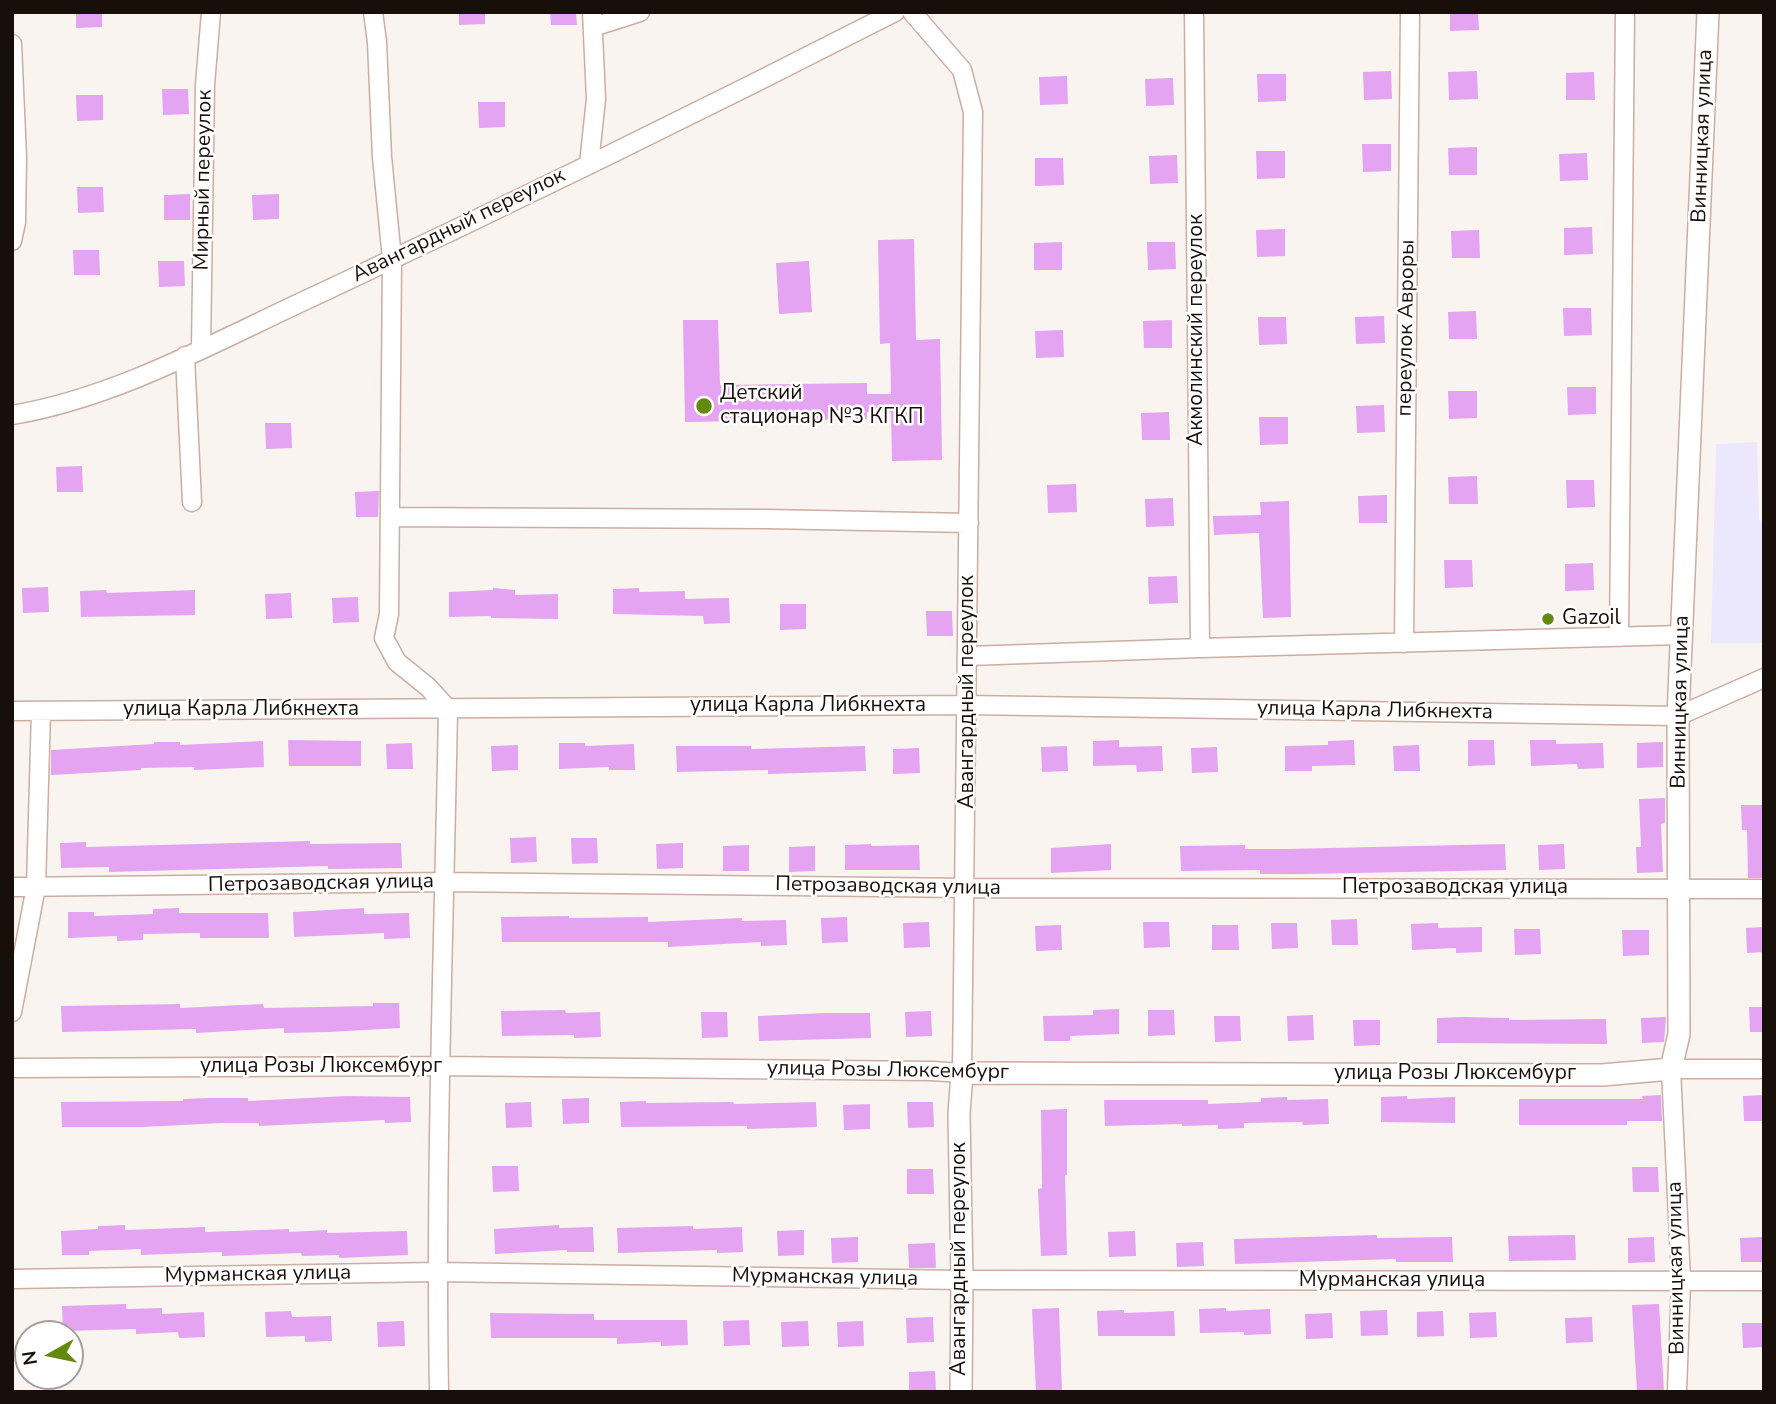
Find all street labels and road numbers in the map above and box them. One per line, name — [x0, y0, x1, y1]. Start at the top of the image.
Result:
street label: Винницкая улица — [1687, 49, 1719, 223]
street label: Мирный переулок — [190, 89, 218, 271]
street label: Авангардный переулок — [348, 163, 570, 289]
street label: Акмолинский переулок — [1184, 214, 1210, 446]
street label: переулок Авроры — [1393, 239, 1421, 417]
street label: Авангардный переулок — [955, 575, 981, 809]
street label: Винницкая улица — [1667, 615, 1695, 789]
street label: улица Карла Либкнехта — [690, 693, 926, 719]
street label: улица Карла Либкнехта — [1257, 696, 1493, 726]
street label: улица Карла Либкнехта — [123, 697, 359, 723]
street label: Петрозаводская улица — [208, 869, 434, 899]
street label: Петрозаводская улица — [775, 872, 1001, 902]
street label: Петрозаводская улица — [1342, 875, 1568, 901]
street label: улица Розы Люксембург — [200, 1054, 442, 1080]
street label: улица Розы Люксембург — [767, 1056, 1009, 1086]
street label: улица Розы Люксембург — [1334, 1061, 1576, 1087]
street label: Авангардный переулок — [947, 1142, 973, 1376]
street label: Винницкая улица — [1663, 1181, 1691, 1355]
street label: Мурманская улица — [165, 1261, 351, 1289]
street label: Мурманская улица — [732, 1264, 918, 1292]
street label: Мурманская улица — [1299, 1268, 1485, 1294]

